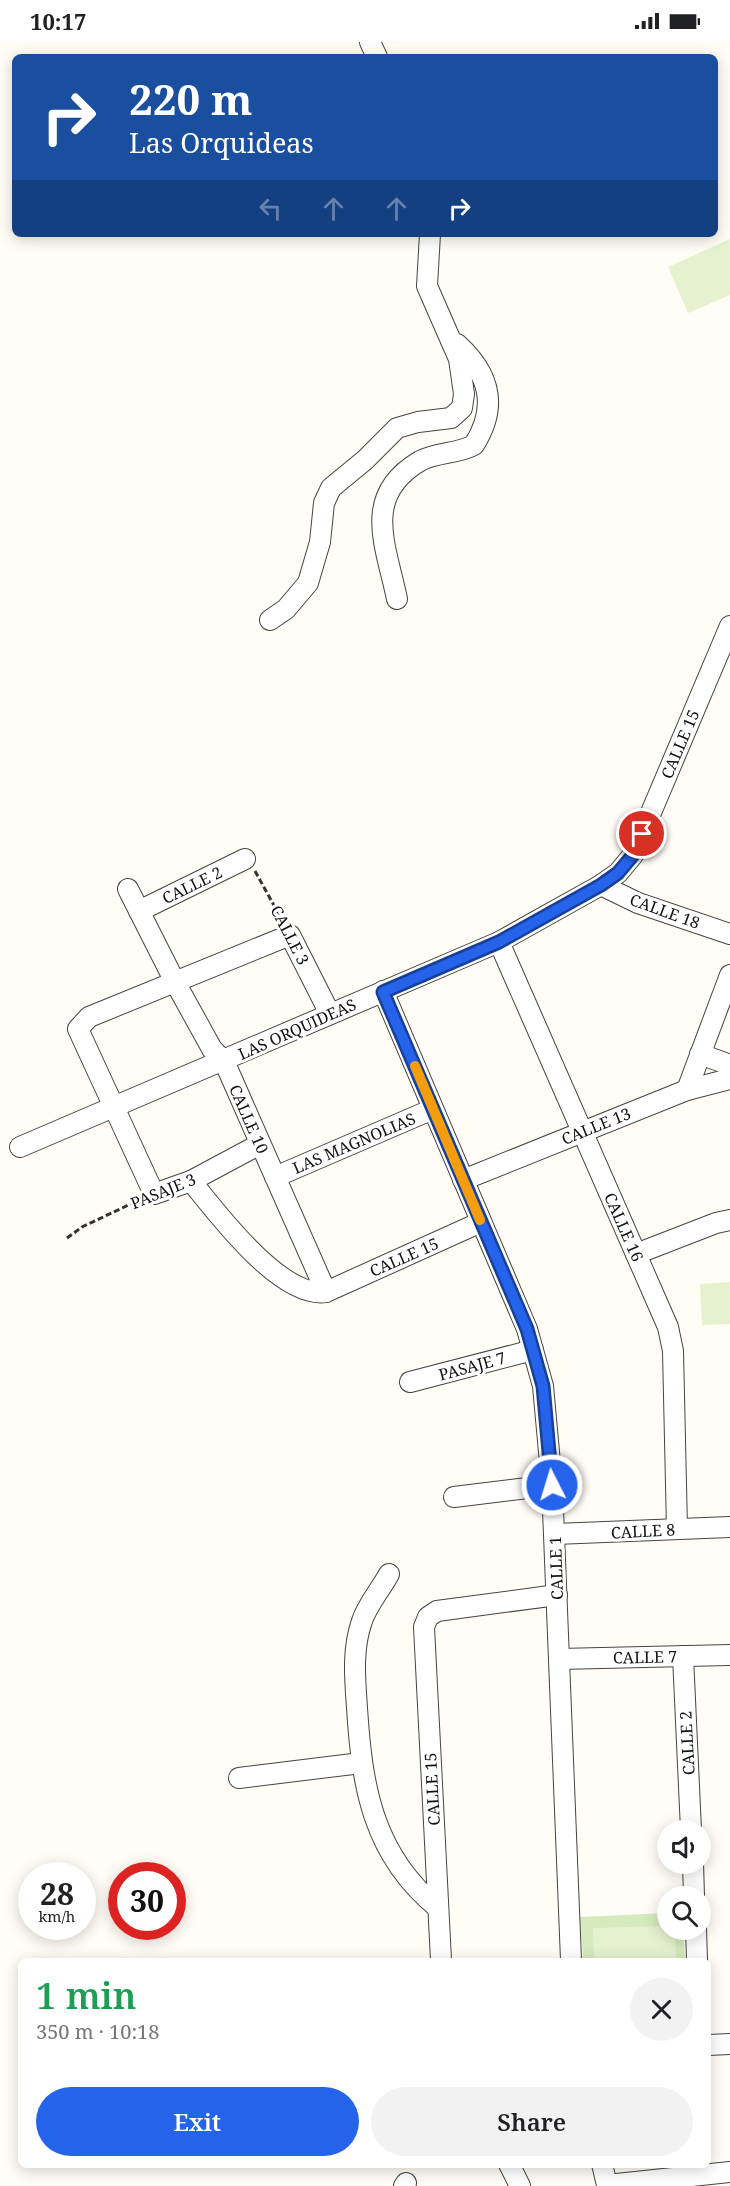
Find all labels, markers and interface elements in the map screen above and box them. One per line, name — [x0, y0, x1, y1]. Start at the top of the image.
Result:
text: 10:17 — [30, 6, 86, 36]
text: 220 m — [129, 70, 253, 127]
icon: right — [30, 78, 108, 156]
text: Las Orquideas — [129, 124, 314, 161]
icon: left — [254, 192, 287, 225]
icon: ahead — [317, 192, 350, 225]
icon: ahead — [380, 192, 413, 225]
icon: right — [443, 192, 476, 225]
street label: CALLE 15 — [656, 706, 704, 782]
pin — [616, 808, 667, 859]
icon: arrive — [625, 817, 658, 850]
street label: CALLE 2 — [158, 861, 226, 909]
street label: CALLE 18 — [627, 888, 703, 934]
street label: CALLE 3 — [266, 901, 314, 969]
street label: LAS ORQUIDEAS — [235, 993, 359, 1065]
street label: CALLE 10 — [224, 1081, 274, 1157]
street label: CALLE 13 — [558, 1102, 634, 1150]
street label: LAS MAGNOLIAS — [289, 1107, 419, 1179]
street label: PASAJE 3 — [127, 1168, 199, 1214]
street label: CALLE 16 — [599, 1189, 649, 1265]
street label: CALLE 15 — [366, 1232, 442, 1282]
street label: PASAJE 7 — [436, 1346, 508, 1386]
position arrow — [520, 1453, 584, 1517]
street label: CALLE 8 — [610, 1518, 676, 1544]
street label: CALLE 1 — [544, 1536, 568, 1600]
street label: CALLE 7 — [613, 1645, 677, 1669]
street label: CALLE 2 — [674, 1710, 700, 1776]
street label: CALLE 15 — [419, 1752, 445, 1826]
map controls — [657, 1820, 711, 1940]
button: sound — [657, 1820, 711, 1874]
speed limit sign: 30 — [108, 1862, 186, 1940]
text: 28 — [40, 1873, 74, 1914]
button: search — [657, 1886, 711, 1940]
text: km/h — [39, 1906, 75, 1926]
text: 1 min — [36, 1971, 137, 2020]
button: close — [630, 1978, 693, 2041]
text: 350 m · 10:18 — [36, 2018, 159, 2045]
button: Exit — [36, 2087, 359, 2156]
button: Share — [371, 2087, 693, 2156]

